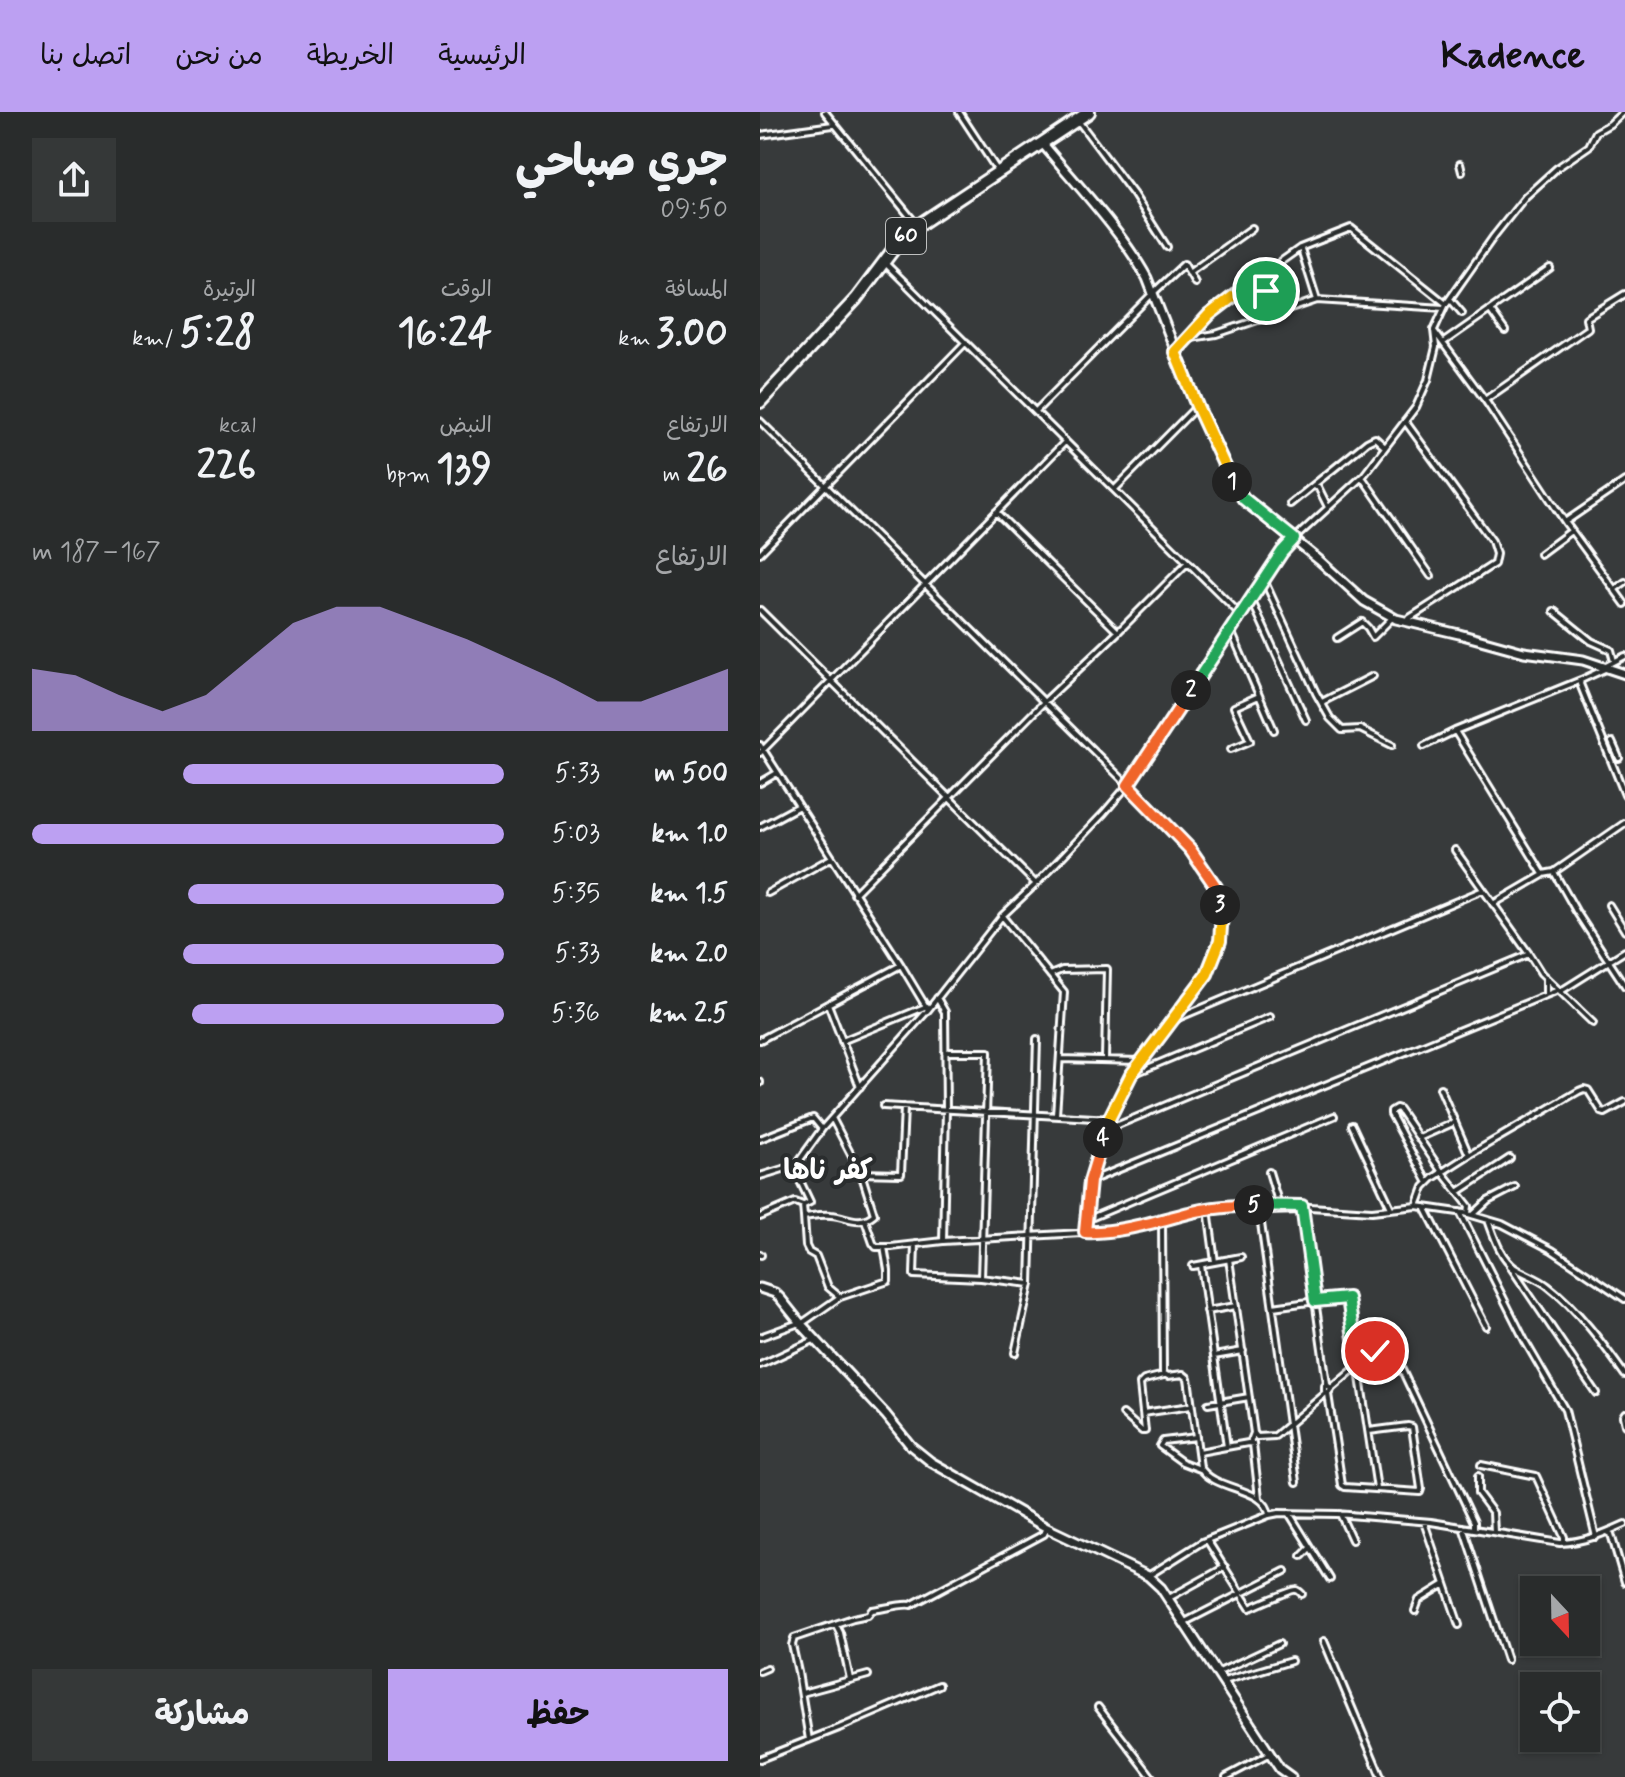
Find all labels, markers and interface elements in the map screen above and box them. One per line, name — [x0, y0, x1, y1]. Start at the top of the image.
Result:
text: Kadence — [1440, 32, 1585, 81]
text: اتصل بنا — [40, 38, 131, 75]
text: من نحن — [175, 38, 263, 75]
text: الخريطة — [307, 38, 394, 75]
text: الرئيسية — [438, 38, 526, 75]
text: جري صباحي — [515, 134, 728, 192]
button: share — [32, 138, 116, 222]
text: 09:50 — [661, 193, 728, 227]
road number: 60 — [886, 218, 926, 254]
pin — [1232, 257, 1300, 325]
icon: arrive — [1244, 269, 1288, 313]
text: الوتيرة — [203, 276, 256, 304]
text: الوقت — [441, 276, 492, 304]
text: المسافة — [665, 276, 728, 304]
text: 5:28 — [180, 308, 256, 360]
text: 16:24 — [397, 308, 492, 360]
text: 3.00 — [656, 308, 728, 360]
text: /km — [132, 325, 180, 353]
text: km — [618, 325, 656, 353]
text: kcal — [219, 412, 256, 440]
text: النبض — [439, 412, 492, 440]
text: الارتفاع — [666, 412, 728, 440]
text: 226 — [196, 440, 256, 492]
text: 139 — [436, 444, 492, 496]
text: 26 — [686, 444, 728, 496]
text: bpm — [386, 461, 436, 489]
text: m — [663, 461, 686, 489]
pin: 1 — [1212, 462, 1252, 502]
text: 1 — [1227, 468, 1237, 496]
text: 167–187 m — [32, 536, 161, 570]
text: الارتفاع — [655, 541, 728, 575]
pin: 2 — [1171, 670, 1211, 710]
text: 2 — [1186, 676, 1196, 704]
text: 5:33 — [555, 757, 600, 791]
text: 500 m — [654, 757, 728, 791]
text: 5:03 — [552, 817, 600, 851]
text: 1.0 km — [651, 817, 728, 851]
text: 5:35 — [552, 877, 600, 911]
text: 1.5 km — [650, 877, 728, 911]
pin: 3 — [1200, 885, 1240, 925]
text: 3 — [1215, 891, 1225, 919]
text: 5:33 — [555, 937, 600, 971]
text: 2.0 km — [650, 937, 728, 971]
text: 5:36 — [551, 997, 600, 1031]
text: 2.5 km — [649, 997, 728, 1031]
pin: 4 — [1083, 1118, 1123, 1158]
text: 4 — [1097, 1124, 1109, 1152]
district label: كفر ناها — [783, 1153, 873, 1190]
pin: 5 — [1234, 1185, 1274, 1225]
text: 5 — [1247, 1191, 1261, 1219]
pin — [1341, 1317, 1409, 1385]
icon: check — [1353, 1329, 1397, 1373]
north arrow — [1520, 1576, 1600, 1656]
map controls — [1520, 1576, 1600, 1752]
button: مشاركة — [32, 1669, 372, 1761]
button: حفظ — [388, 1669, 728, 1761]
button: locate — [1520, 1672, 1600, 1752]

